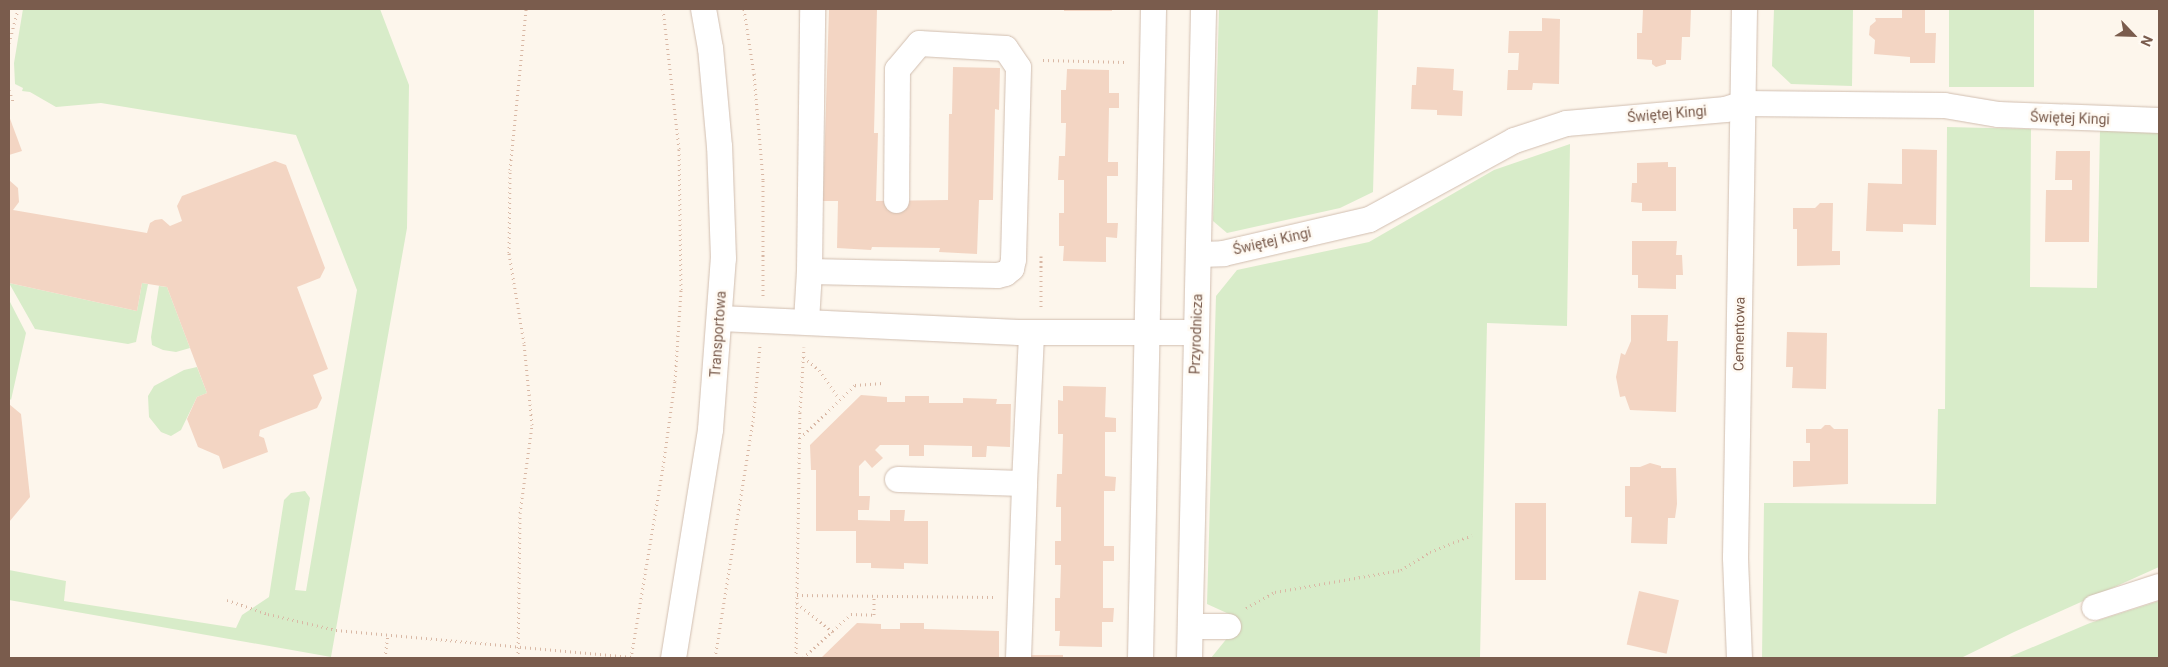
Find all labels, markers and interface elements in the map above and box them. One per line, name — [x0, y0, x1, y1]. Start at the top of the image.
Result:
north arrow — [2108, 10, 2158, 60]
text: N — [2137, 33, 2156, 49]
street label: Świętej Kingi — [1627, 102, 1707, 126]
street label: Świętej Kingi — [2030, 108, 2110, 128]
street label: Świętej Kingi — [1231, 224, 1313, 258]
street label: Transportowa — [707, 290, 729, 378]
street label: Przyrodnicza — [1186, 293, 1206, 375]
street label: Cementowa — [1730, 297, 1748, 371]

